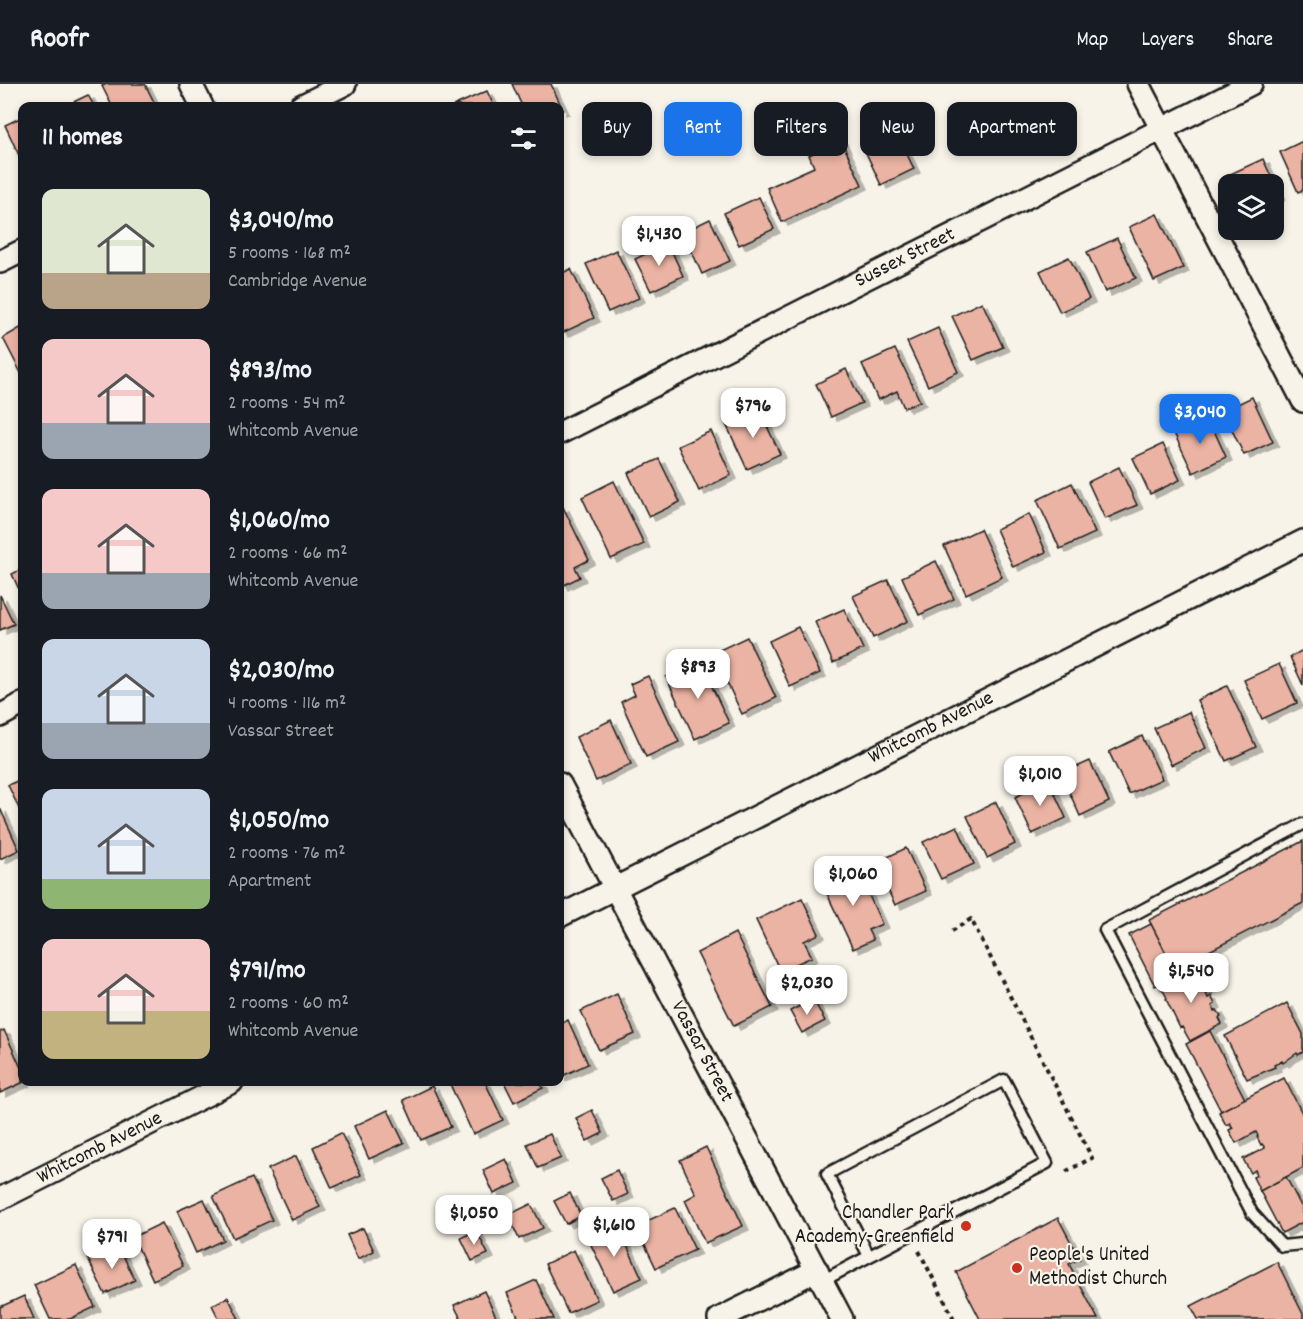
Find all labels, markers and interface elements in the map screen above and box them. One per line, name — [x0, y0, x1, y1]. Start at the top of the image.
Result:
text: Roofr — [30, 21, 89, 61]
text: Map — [1077, 26, 1108, 56]
text: Layers — [1141, 26, 1194, 56]
text: Share — [1227, 26, 1273, 56]
chip: Buy — [582, 102, 652, 156]
chip: Rent — [664, 102, 742, 156]
chip: Filters — [754, 102, 848, 156]
chip: New — [860, 102, 935, 156]
chip: Apartment — [947, 102, 1077, 156]
text: 11 homes — [42, 120, 123, 157]
icon: filters — [507, 122, 540, 155]
map controls — [1218, 174, 1284, 240]
button: layers — [1218, 174, 1284, 240]
text: $3,040/mo — [228, 203, 334, 240]
icon: home — [90, 213, 162, 285]
pin: $1,430 — [610, 216, 708, 267]
street label: Sussex Street — [850, 220, 961, 296]
text: $1,430 — [636, 221, 682, 249]
text: 5 rooms · 168 m² — [228, 240, 351, 268]
text: Cambridge Avenue — [228, 268, 367, 296]
text: $893/mo — [228, 353, 312, 390]
icon: home — [90, 363, 162, 435]
pin: $796 — [717, 388, 789, 439]
text: 2 rooms · 54 m² — [228, 390, 346, 418]
text: $796 — [735, 393, 771, 421]
pin: $3,040 — [1151, 394, 1249, 445]
text: $3,040 — [1174, 399, 1226, 427]
text: Whitcomb Avenue — [228, 418, 358, 446]
text: $1,060/mo — [228, 503, 330, 540]
icon: home — [90, 513, 162, 585]
text: 2 rooms · 66 m² — [228, 540, 348, 568]
text: Whitcomb Avenue — [228, 568, 358, 596]
pin: $893 — [662, 649, 734, 700]
text: $2,030/mo — [228, 653, 334, 690]
text: $893 — [680, 654, 716, 682]
icon: home — [90, 663, 162, 735]
street label: Whitcomb Avenue — [863, 684, 999, 773]
text: 4 rooms · 116 m² — [228, 690, 346, 718]
text: Vassar Street — [228, 718, 334, 746]
pin: $1,010 — [991, 756, 1089, 807]
text: $1,010 — [1018, 761, 1062, 789]
text: $1,050/mo — [228, 803, 329, 840]
icon: home — [90, 813, 162, 885]
text: 2 rooms · 76 m² — [228, 840, 346, 868]
pin: $1,060 — [804, 856, 902, 907]
text: $1,060 — [828, 861, 878, 889]
text: Apartment — [228, 868, 311, 896]
text: $791/mo — [228, 953, 306, 990]
pin: $1,540 — [1142, 953, 1240, 1004]
text: $1,540 — [1168, 958, 1214, 986]
icon: home — [90, 963, 162, 1035]
pin: $2,030 — [758, 965, 856, 1016]
text: $2,030 — [780, 970, 834, 998]
text: 2 rooms · 60 m² — [228, 990, 349, 1018]
street label: Vassar Street — [662, 996, 741, 1108]
text: Whitcomb Avenue — [228, 1018, 358, 1046]
street label: Whitcomb Avenue — [32, 1104, 168, 1193]
pin: $1,050 — [425, 1195, 523, 1246]
place label: Chandler Park Academy-Greenfield — [795, 1199, 954, 1253]
text: $1,050 — [449, 1200, 499, 1228]
pin: $1,610 — [565, 1207, 663, 1258]
text: $1,610 — [592, 1212, 636, 1240]
pin: $791 — [76, 1219, 148, 1270]
marker: Chandler Park Academy-Greenfield — [959, 1219, 973, 1233]
text: $791 — [96, 1224, 128, 1252]
place label: People's United Methodist Church — [1029, 1241, 1167, 1295]
marker: People's United Methodist Church — [1010, 1261, 1024, 1275]

